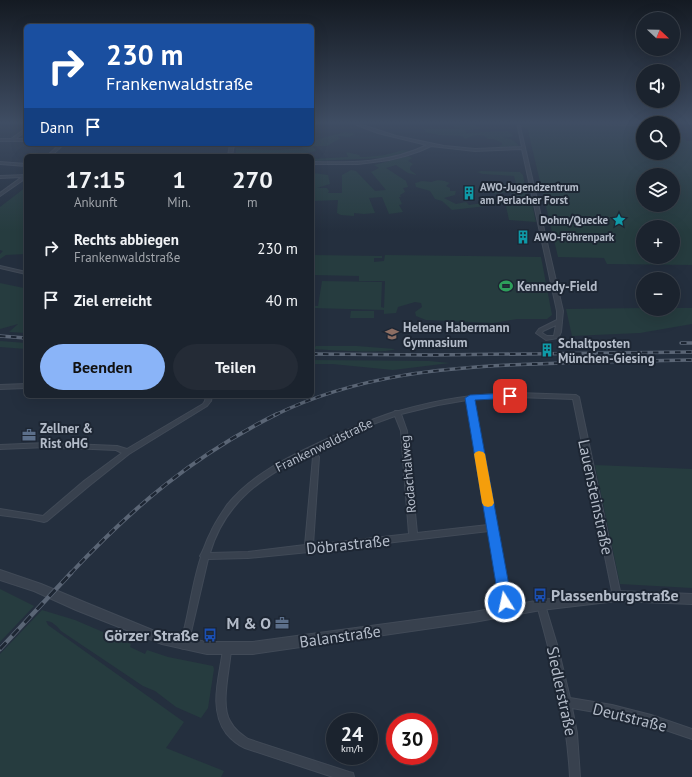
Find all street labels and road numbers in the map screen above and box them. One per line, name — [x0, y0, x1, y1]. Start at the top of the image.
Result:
street label: Frankenwaldstraße — [272, 414, 376, 476]
street label: Rodachtalweg — [396, 434, 420, 514]
street label: Lauensteinstraße — [574, 437, 618, 557]
street label: Döbrastraße — [305, 530, 391, 558]
street label: Balanstraße — [298, 620, 382, 652]
street label: Siedlerstraße — [543, 644, 581, 738]
street label: Deutstraße — [591, 698, 669, 736]

